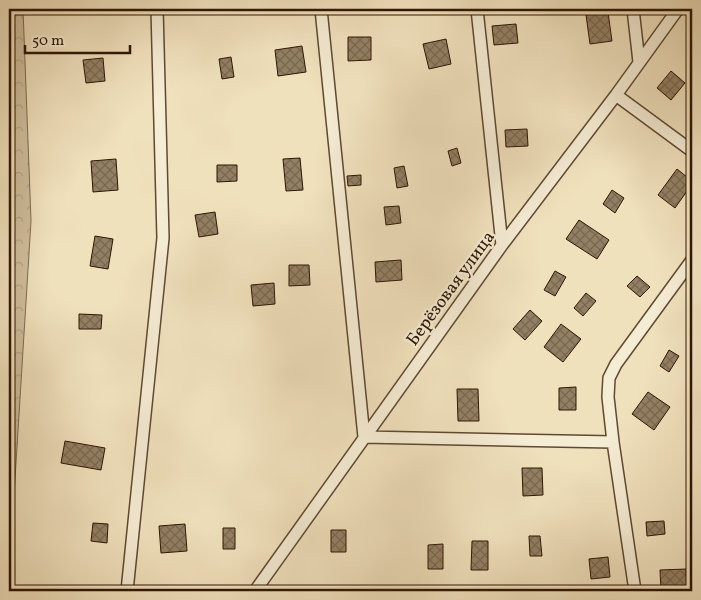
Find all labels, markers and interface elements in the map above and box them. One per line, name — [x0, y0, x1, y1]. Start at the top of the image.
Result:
scale bar — [25, 22, 130, 54]
text: 50 m — [32, 31, 64, 52]
street label: Берёзовая улица — [401, 226, 501, 351]

